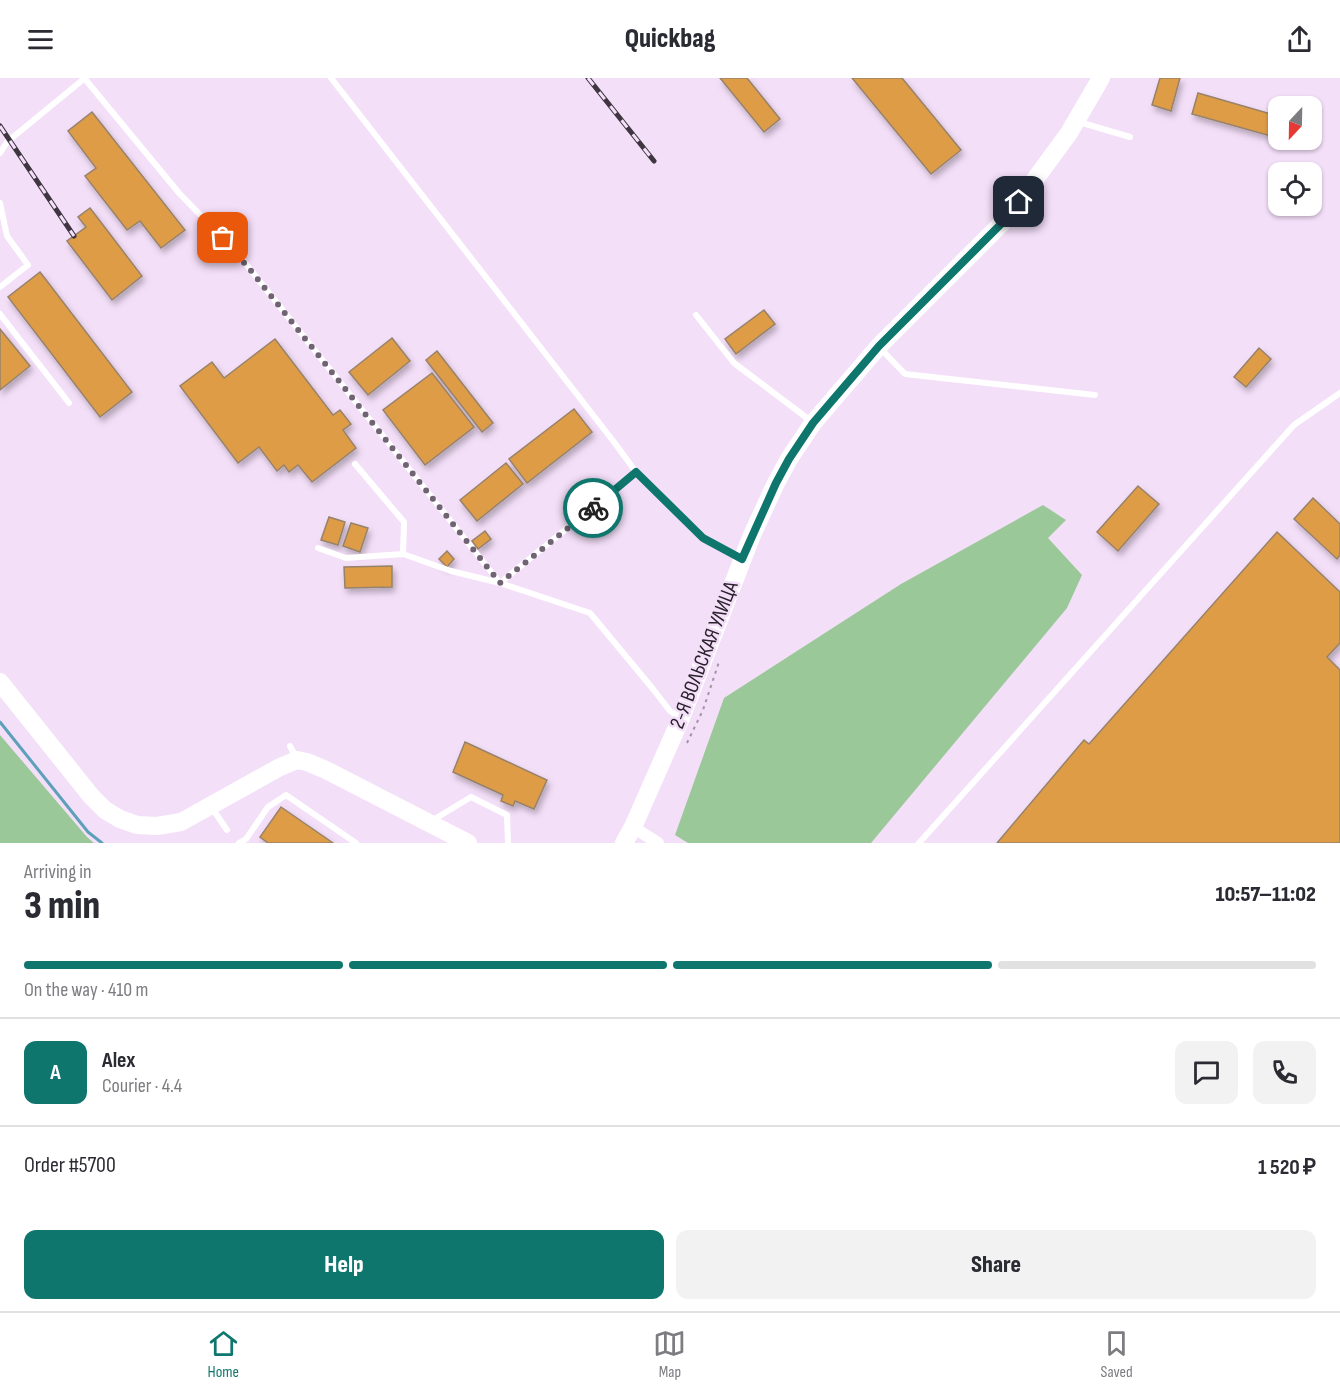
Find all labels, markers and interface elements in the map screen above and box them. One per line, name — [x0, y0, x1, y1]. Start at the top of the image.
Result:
icon: menu — [24, 23, 57, 56]
text: Quickbag — [625, 23, 715, 55]
icon: share — [1283, 23, 1316, 56]
north arrow — [1268, 96, 1322, 150]
map controls — [1268, 96, 1322, 216]
button: locate — [1268, 162, 1322, 216]
pin — [993, 176, 1044, 227]
icon: home — [1002, 185, 1035, 218]
pin — [197, 212, 248, 263]
icon: bag — [206, 221, 239, 254]
courier — [563, 478, 623, 538]
icon: bike — [577, 492, 610, 525]
street label: 2-Я ВОЛЬСКАЯ УЛИЦА — [664, 577, 744, 732]
text: Arriving in — [24, 860, 92, 884]
text: 10:57–11:02 — [1216, 881, 1316, 908]
text: 3 min — [24, 883, 100, 930]
text: On the way · 410 m — [24, 978, 148, 1002]
button: chat — [1175, 1041, 1238, 1104]
button: phone — [1253, 1041, 1316, 1104]
text: Alex — [102, 1047, 135, 1074]
text: A — [50, 1059, 61, 1086]
text: Courier · 4.4 — [102, 1074, 182, 1098]
text: Order #5700 — [24, 1152, 116, 1179]
text: 1 520 ₽ — [1258, 1154, 1316, 1181]
button: Help — [24, 1230, 664, 1299]
button: Share — [676, 1230, 1316, 1299]
tab: Home — [207, 1327, 240, 1382]
tab: Map — [653, 1327, 686, 1382]
tab: Saved — [1100, 1327, 1133, 1382]

